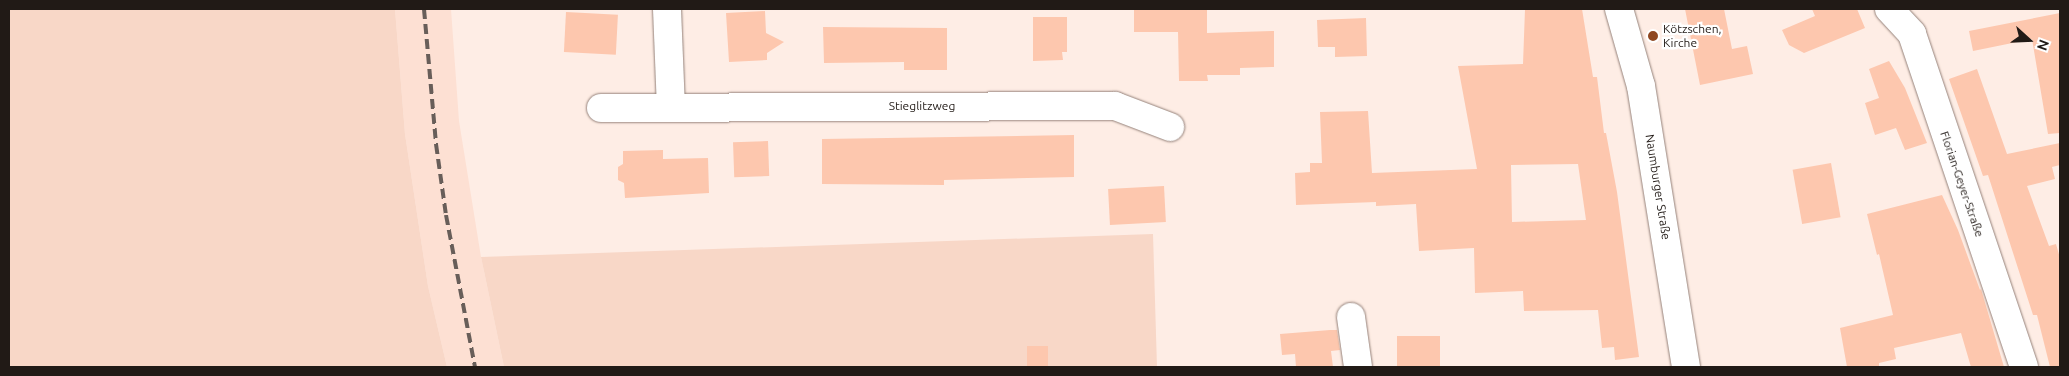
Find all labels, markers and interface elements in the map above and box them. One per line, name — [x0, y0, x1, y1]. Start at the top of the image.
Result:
north arrow — [2004, 15, 2054, 65]
place label: Kötzschen, Kirche — [1663, 22, 1721, 50]
marker: Kötzschen, Kirche — [1647, 30, 1659, 42]
text: N — [2034, 37, 2052, 53]
street label: Stieglitzweg — [889, 99, 955, 113]
street label: Florian-Geyer-Straße — [1937, 129, 1987, 239]
street label: Naumburger Straße — [1643, 133, 1673, 241]

